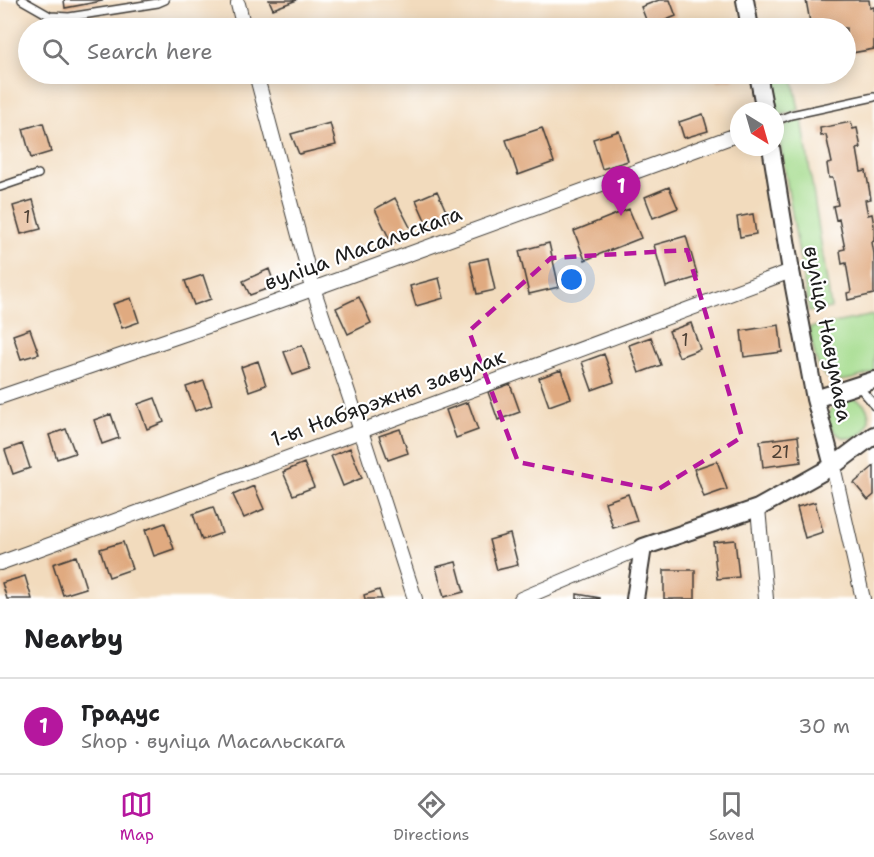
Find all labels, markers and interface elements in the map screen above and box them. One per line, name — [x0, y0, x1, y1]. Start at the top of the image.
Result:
search box — [18, 18, 856, 84]
icon: search — [39, 35, 72, 68]
text: Search here — [87, 37, 213, 66]
north arrow — [730, 102, 784, 156]
pin: 1 — [602, 166, 640, 216]
street label: вуліца Масальскага — [260, 199, 466, 297]
house number: 1 — [23, 205, 31, 229]
street label: вуліца Навумава — [797, 244, 859, 424]
your location — [557, 265, 586, 294]
house number: 1 — [681, 328, 689, 352]
street label: 1-ы Набярэжны завулак — [267, 342, 509, 454]
house number: 21 — [770, 440, 790, 464]
text: Nearby — [24, 621, 123, 656]
text: Градус — [81, 699, 160, 728]
text: 1 — [39, 713, 48, 739]
text: 30 m — [798, 713, 850, 739]
text: Shop · вуліца Масальскага — [81, 728, 345, 754]
tab: Map — [120, 788, 154, 845]
tab: Directions — [393, 788, 470, 845]
tab: Saved — [709, 788, 754, 845]

